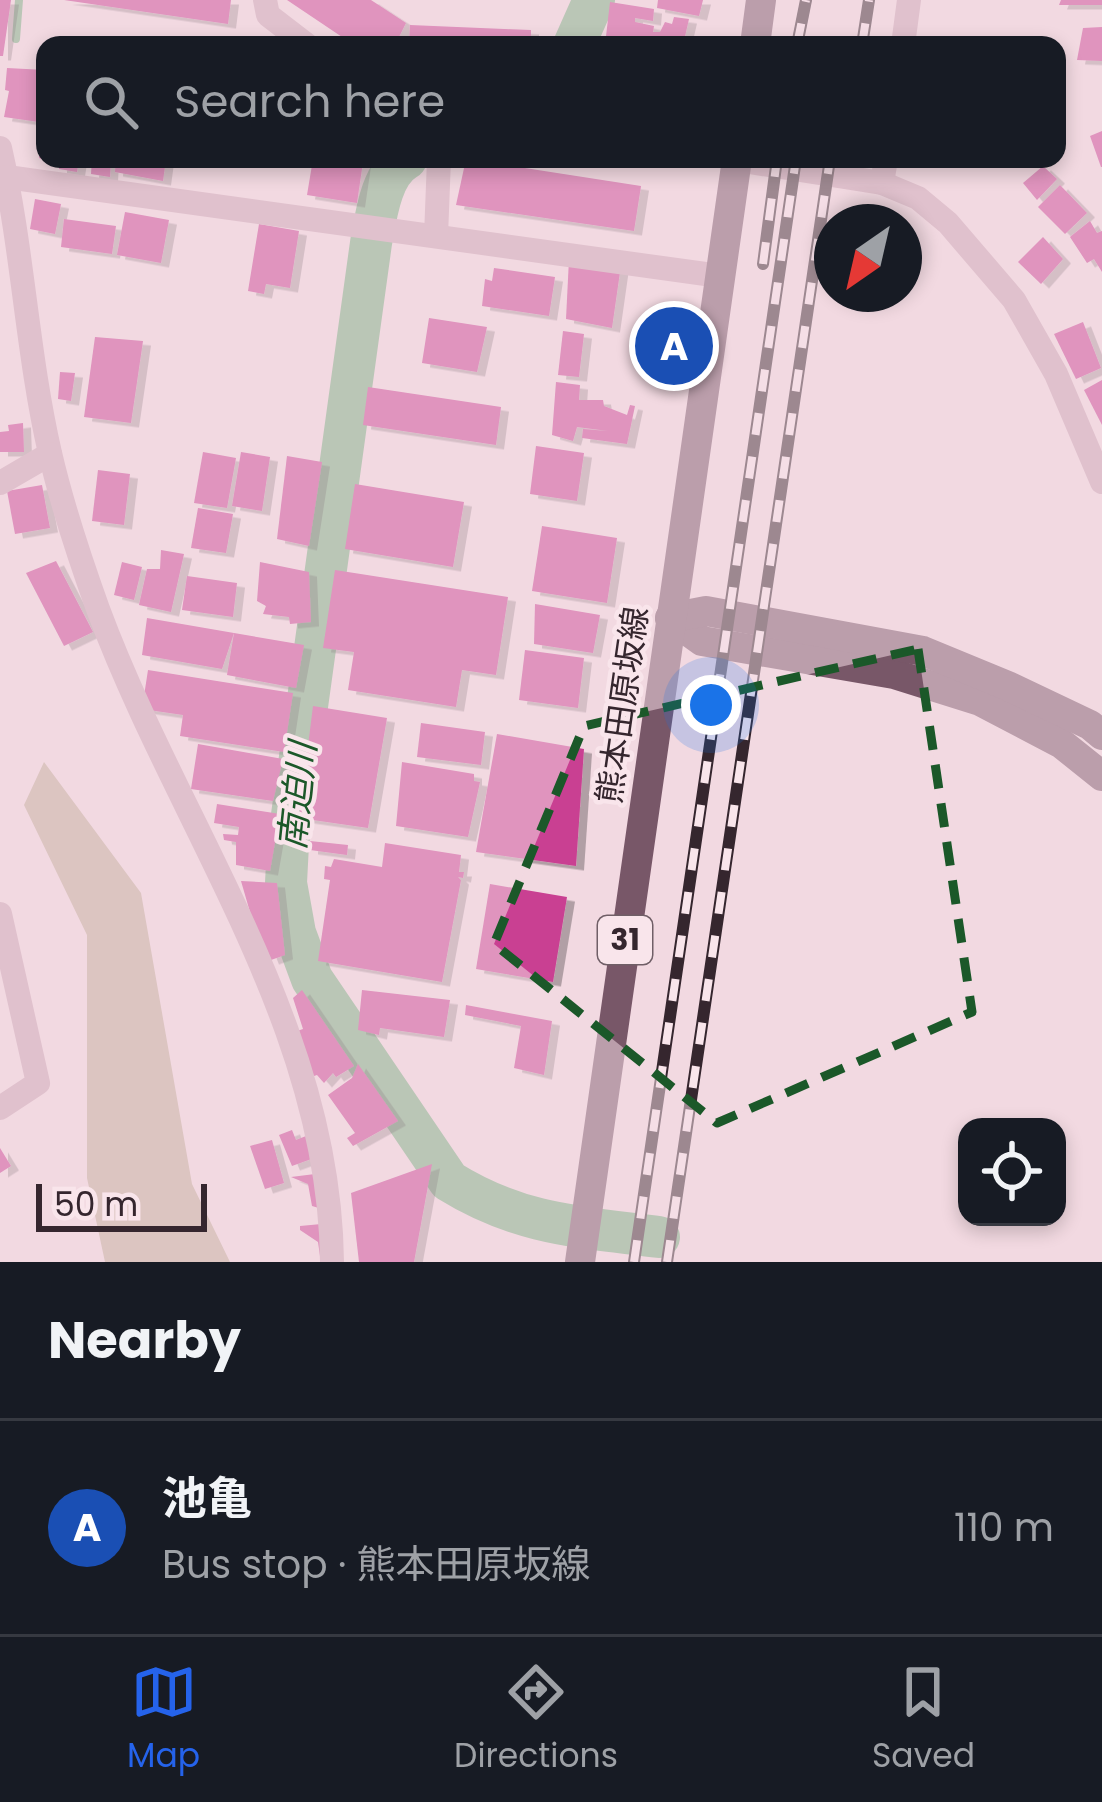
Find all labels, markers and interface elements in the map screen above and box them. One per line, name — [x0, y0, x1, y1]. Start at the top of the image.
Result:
search box — [36, 36, 1066, 168]
icon: search — [78, 69, 144, 135]
text: Search here — [174, 70, 445, 133]
north arrow — [814, 204, 922, 312]
pin: A — [635, 301, 713, 391]
street label: 熊本田原坂線 — [585, 604, 660, 806]
your location — [681, 675, 741, 735]
water label: 南迫川 — [266, 736, 329, 852]
road number: 31 — [598, 916, 652, 964]
map controls — [958, 1118, 1066, 1226]
button: locate — [958, 1118, 1066, 1226]
scale bar — [36, 1178, 207, 1231]
text: 50 m — [54, 1181, 138, 1228]
text: Nearby — [48, 1304, 241, 1376]
text: 池亀 — [162, 1467, 252, 1530]
text: A — [73, 1500, 101, 1555]
text: 110 m — [954, 1500, 1054, 1555]
text: Bus stop · 熊本田原坂線 — [162, 1537, 591, 1592]
tab: Map — [127, 1659, 200, 1781]
tab: Directions — [454, 1659, 618, 1781]
tab: Saved — [872, 1659, 975, 1781]

